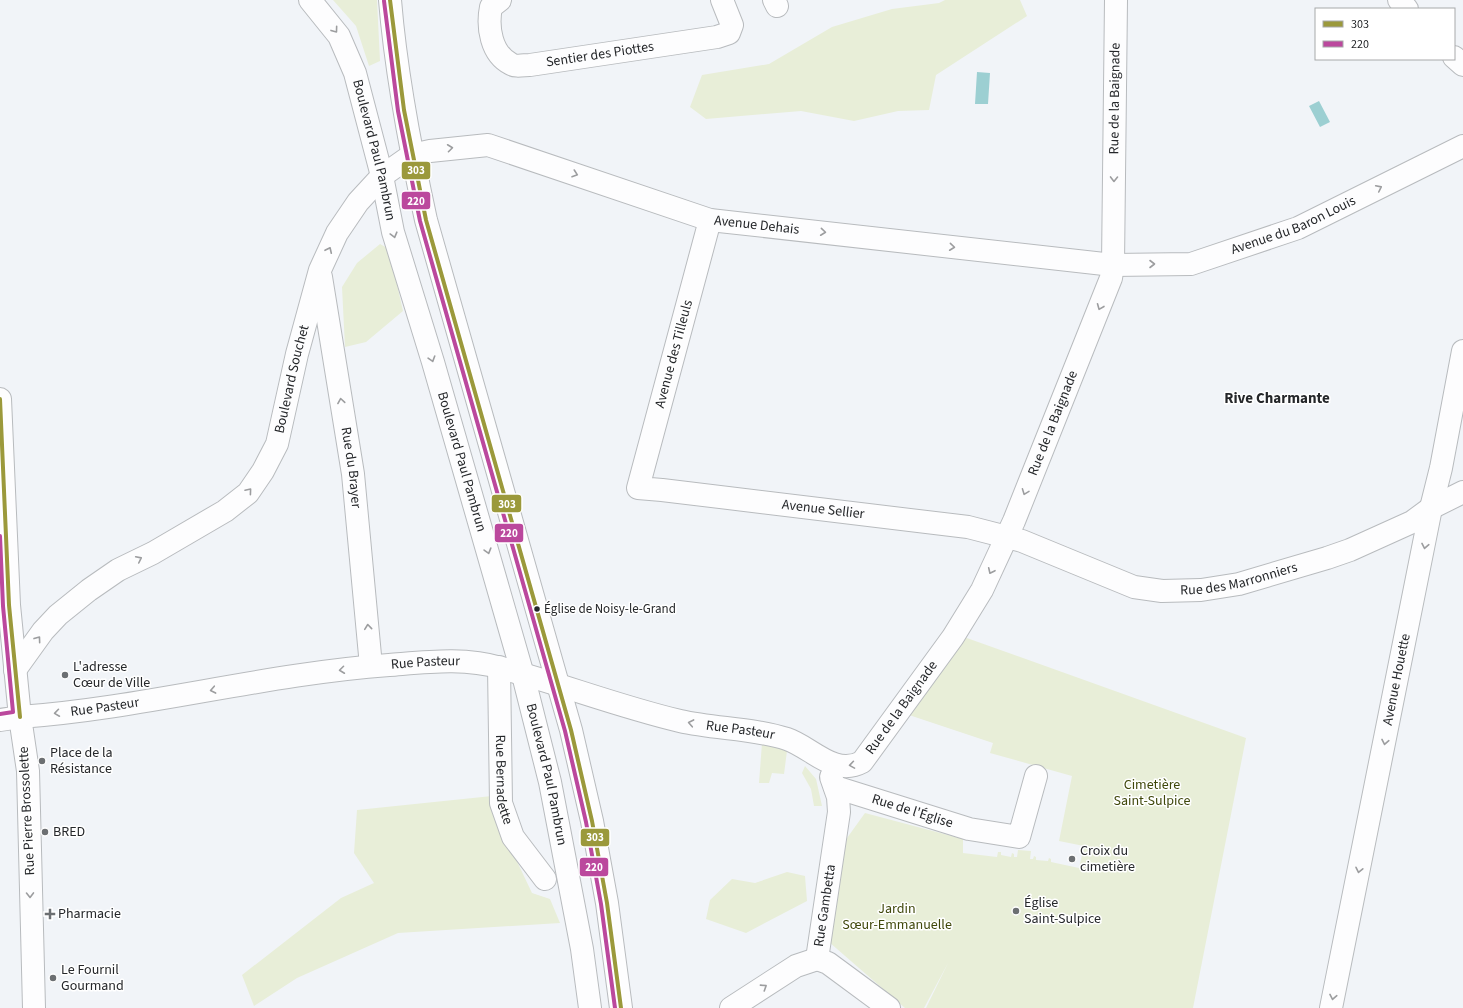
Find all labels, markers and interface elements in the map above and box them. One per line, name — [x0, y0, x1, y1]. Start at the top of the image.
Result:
legend — [1315, 8, 1455, 60]
text: 303 — [1351, 16, 1369, 33]
one-way arrow — [330, 26, 338, 33]
text: 220 — [1351, 36, 1369, 53]
street label: Sentier des Piottes — [545, 37, 655, 72]
street label: Rue de la Baignade — [1104, 43, 1126, 154]
street label: Boulevard Paul Pambrun — [347, 77, 401, 223]
one-way arrow — [447, 144, 453, 153]
line badge: 303 — [401, 161, 431, 180]
text: 303 — [407, 163, 425, 178]
one-way arrow — [572, 169, 579, 178]
one-way arrow — [1110, 176, 1118, 182]
one-way arrow — [1374, 185, 1382, 193]
line badge: 220 — [401, 191, 431, 210]
street label: Avenue du Baron Louis — [1228, 191, 1359, 260]
text: 220 — [407, 194, 425, 209]
street label: Avenue Dehais — [713, 211, 800, 240]
one-way arrow — [820, 227, 826, 236]
one-way arrow — [389, 231, 398, 238]
one-way arrow — [949, 242, 955, 251]
one-way arrow — [324, 247, 332, 254]
one-way arrow — [1149, 260, 1155, 268]
street label: Avenue des Tilleuls — [650, 297, 698, 410]
one-way arrow — [1096, 303, 1104, 310]
street label: Boulevard Souchet — [270, 322, 315, 435]
one-way arrow — [427, 355, 436, 362]
street label: Rue de la Baignade — [1023, 368, 1083, 479]
district label: Rive Charmante — [1224, 388, 1330, 409]
street label: Boulevard Paul Pambrun — [432, 389, 491, 534]
one-way arrow — [337, 398, 346, 404]
street label: Rue du Brayer — [336, 426, 366, 509]
one-way arrow — [244, 488, 251, 495]
one-way arrow — [1021, 488, 1029, 495]
line badge: 303 — [491, 494, 522, 513]
street label: Avenue Sellier — [781, 495, 866, 524]
text: 303 — [498, 497, 516, 512]
line badge: 220 — [494, 523, 524, 543]
text: 220 — [500, 526, 518, 541]
one-way arrow — [1421, 543, 1429, 549]
one-way arrow — [483, 547, 492, 554]
one-way arrow — [135, 557, 143, 564]
street label: Rue des Marronniers — [1180, 557, 1300, 601]
one-way arrow — [988, 567, 996, 575]
place label: Église de Noisy-le-Grand — [544, 600, 676, 618]
marker: Église de Noisy-le-Grand — [532, 604, 542, 614]
one-way arrow — [363, 624, 372, 631]
street label: Avenue Houette — [1378, 632, 1416, 727]
one-way arrow — [33, 636, 40, 643]
street label: Rue Pasteur — [390, 651, 461, 675]
place label: L'adresse Cœur de Ville — [73, 657, 150, 693]
street label: Rue de la Baignade — [861, 657, 943, 759]
one-way arrow — [338, 665, 345, 674]
marker: L'adresse Cœur de Ville — [60, 670, 70, 680]
one-way arrow — [210, 685, 216, 693]
street label: Rue Pasteur — [69, 692, 141, 722]
street label: Boulevard Paul Pambrun — [521, 701, 572, 847]
one-way arrow — [54, 708, 60, 717]
street label: Rue Pasteur — [705, 716, 777, 745]
one-way arrow — [687, 719, 694, 728]
street label: Rue Bernadette — [490, 735, 518, 827]
one-way arrow — [1382, 739, 1390, 745]
place label: Place de la Résistance — [50, 743, 113, 779]
street label: Rue Pierre Brossolette — [14, 746, 40, 876]
marker: Place de la Résistance — [37, 756, 47, 766]
one-way arrow — [848, 760, 855, 769]
park label: Cimetière Saint-Sulpice — [1113, 775, 1191, 811]
street label: Rue de l'Église — [869, 789, 956, 833]
place label: BRED — [53, 822, 85, 842]
marker: BRED — [40, 827, 50, 837]
line badge: 303 — [580, 828, 610, 847]
text: 303 — [586, 830, 604, 845]
place label: Croix du cimetière — [1080, 841, 1135, 877]
marker: Croix du cimetière — [1067, 854, 1077, 864]
line badge: 220 — [579, 857, 609, 877]
text: 220 — [585, 860, 603, 875]
street label: Rue Gambetta — [809, 863, 841, 948]
one-way arrow — [1356, 867, 1364, 873]
one-way arrow — [26, 892, 34, 898]
place label: Église Saint-Sulpice — [1024, 893, 1101, 929]
park label: Jardin Sœur-Emmanuelle — [842, 899, 952, 935]
place label: Pharmacie — [58, 904, 121, 924]
marker: Église Saint-Sulpice — [1011, 906, 1021, 916]
marker: Pharmacie — [45, 909, 55, 919]
place label: Le Fournil Gourmand — [61, 960, 124, 996]
marker: Le Fournil Gourmand — [48, 973, 58, 983]
one-way arrow — [760, 984, 767, 991]
one-way arrow — [1330, 994, 1338, 1000]

